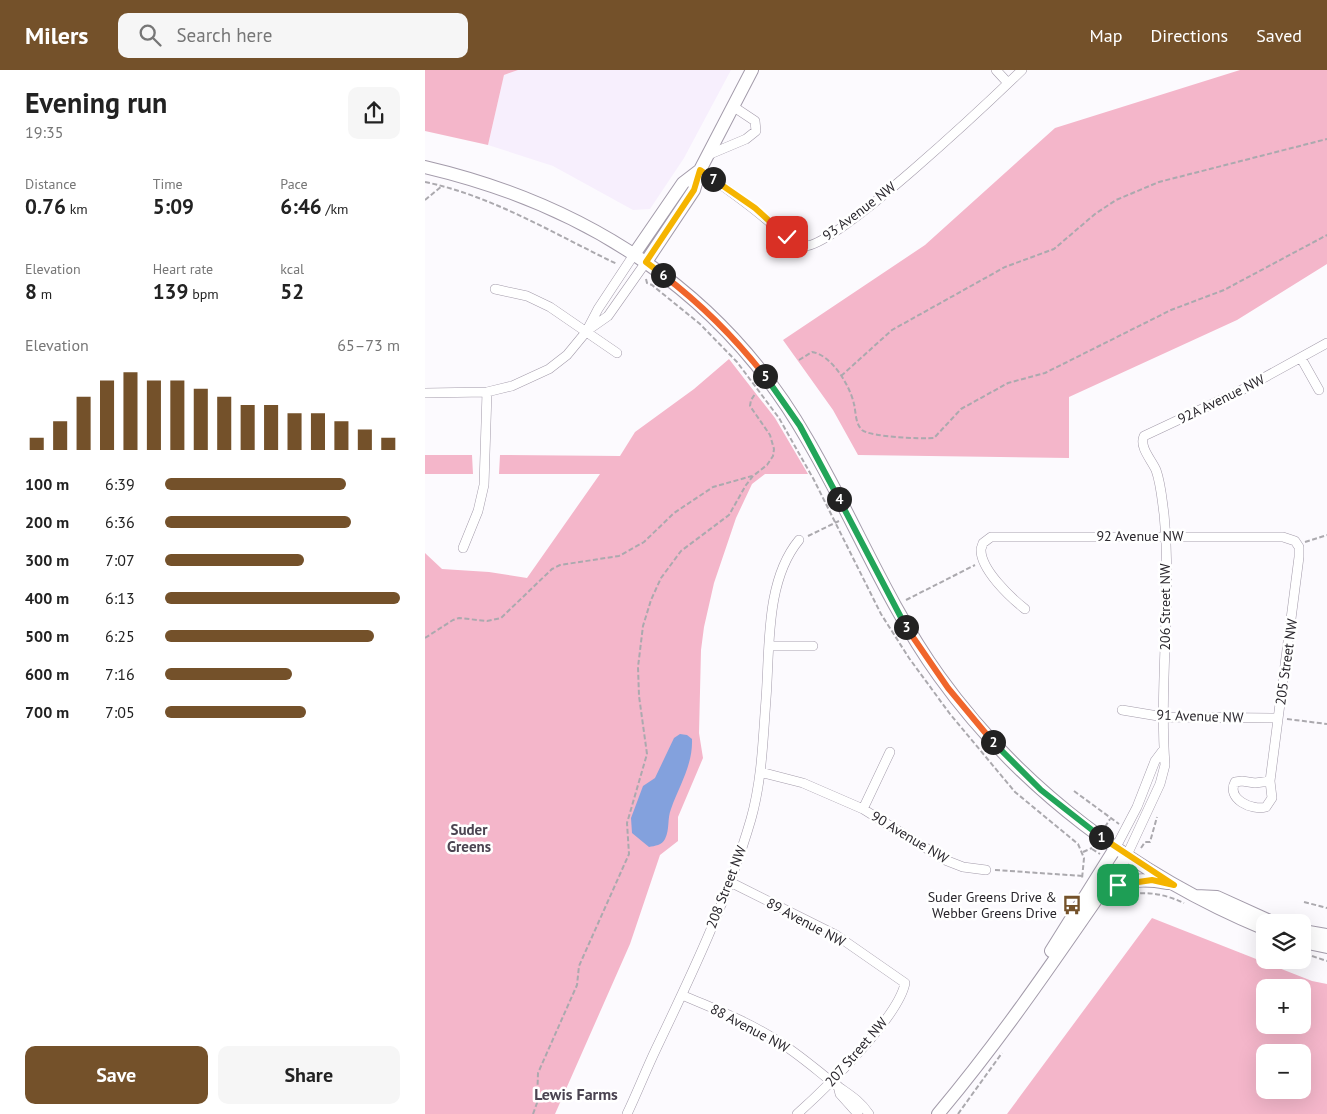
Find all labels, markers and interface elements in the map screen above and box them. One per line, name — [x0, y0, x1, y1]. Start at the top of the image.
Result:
search box — [118, 13, 468, 58]
text: Milers — [25, 20, 88, 51]
icon: search — [136, 21, 164, 49]
text: Search here — [176, 23, 272, 47]
text: Map — [1090, 24, 1122, 47]
text: Directions — [1150, 24, 1228, 47]
text: Saved — [1256, 24, 1302, 47]
text: Evening run — [25, 84, 167, 121]
button: share — [348, 87, 400, 139]
text: 19:35 — [25, 122, 63, 142]
pin: 7 — [701, 166, 725, 192]
text: 7 — [710, 170, 717, 188]
text: Distance — [25, 175, 76, 193]
text: Time — [153, 175, 183, 193]
text: Pace — [280, 175, 308, 193]
street label: 93 Avenue NW — [819, 177, 899, 244]
text: 0.76 — [25, 193, 66, 220]
text: 5:09 — [153, 193, 194, 220]
text: 6:46 — [280, 193, 322, 220]
text: km — [66, 200, 88, 218]
text: /km — [322, 200, 348, 218]
pin — [766, 216, 808, 258]
icon: check — [773, 223, 801, 251]
text: Elevation — [25, 260, 81, 278]
text: Heart rate — [153, 260, 213, 278]
text: kcal — [280, 260, 304, 278]
pin: 6 — [651, 262, 675, 288]
text: 6 — [660, 266, 667, 284]
text: 8 — [25, 278, 37, 305]
text: 139 — [153, 278, 188, 305]
text: 52 — [280, 278, 304, 305]
text: m — [37, 285, 52, 303]
text: bpm — [188, 285, 219, 303]
text: Elevation — [25, 335, 89, 355]
text: 65–73 m — [337, 335, 400, 355]
pin: 5 — [753, 364, 777, 388]
text: 5 — [762, 367, 769, 385]
street label: 92A Avenue NW — [1175, 370, 1268, 428]
text: 100 m — [25, 474, 69, 494]
text: 6:39 — [105, 474, 135, 494]
pin: 4 — [827, 486, 851, 512]
text: 4 — [836, 490, 843, 508]
text: 200 m — [25, 512, 69, 532]
text: 6:36 — [105, 512, 135, 532]
street label: 92 Avenue NW — [1096, 527, 1184, 545]
text: 300 m — [25, 550, 69, 570]
text: 7:07 — [105, 550, 135, 570]
street label: 206 Street NW — [1156, 563, 1174, 651]
text: 400 m — [25, 588, 69, 608]
text: 6:13 — [105, 588, 135, 608]
pin: 3 — [893, 614, 919, 640]
street label: 205 Street NW — [1271, 617, 1301, 706]
text: 3 — [903, 618, 910, 636]
text: 500 m — [25, 626, 69, 646]
text: 6:25 — [105, 626, 135, 646]
text: 600 m — [25, 664, 69, 684]
text: 7:16 — [105, 664, 135, 684]
text: 700 m — [25, 702, 69, 722]
text: 7:05 — [105, 702, 135, 722]
street label: 91 Avenue NW — [1156, 705, 1244, 727]
pin: 2 — [981, 730, 1005, 754]
text: 2 — [990, 733, 997, 751]
street label: 90 Avenue NW — [868, 807, 952, 867]
district label: Suder Greens — [447, 820, 491, 856]
pin: 1 — [1089, 824, 1113, 850]
text: 1 — [1098, 828, 1105, 846]
street label: 208 Street NW — [702, 843, 750, 931]
pin — [1097, 864, 1139, 906]
icon: arrive — [1104, 871, 1132, 899]
place label: Suder Greens Drive & Webber Greens Drive — [928, 888, 1057, 922]
street label: 89 Avenue NW — [763, 894, 849, 951]
bus stop icon: Suder Greens Drive & Webber Greens Drive — [1061, 894, 1083, 916]
map controls — [1256, 914, 1311, 1099]
button: layers — [1256, 914, 1311, 969]
button: + — [1256, 979, 1311, 1034]
street label: 88 Avenue NW — [707, 1000, 793, 1057]
street label: 207 Street NW — [821, 1013, 891, 1091]
button: − — [1256, 1044, 1311, 1099]
button: Save — [25, 1046, 208, 1104]
button: Share — [218, 1046, 400, 1104]
district label: Lewis Farms — [534, 1084, 618, 1104]

